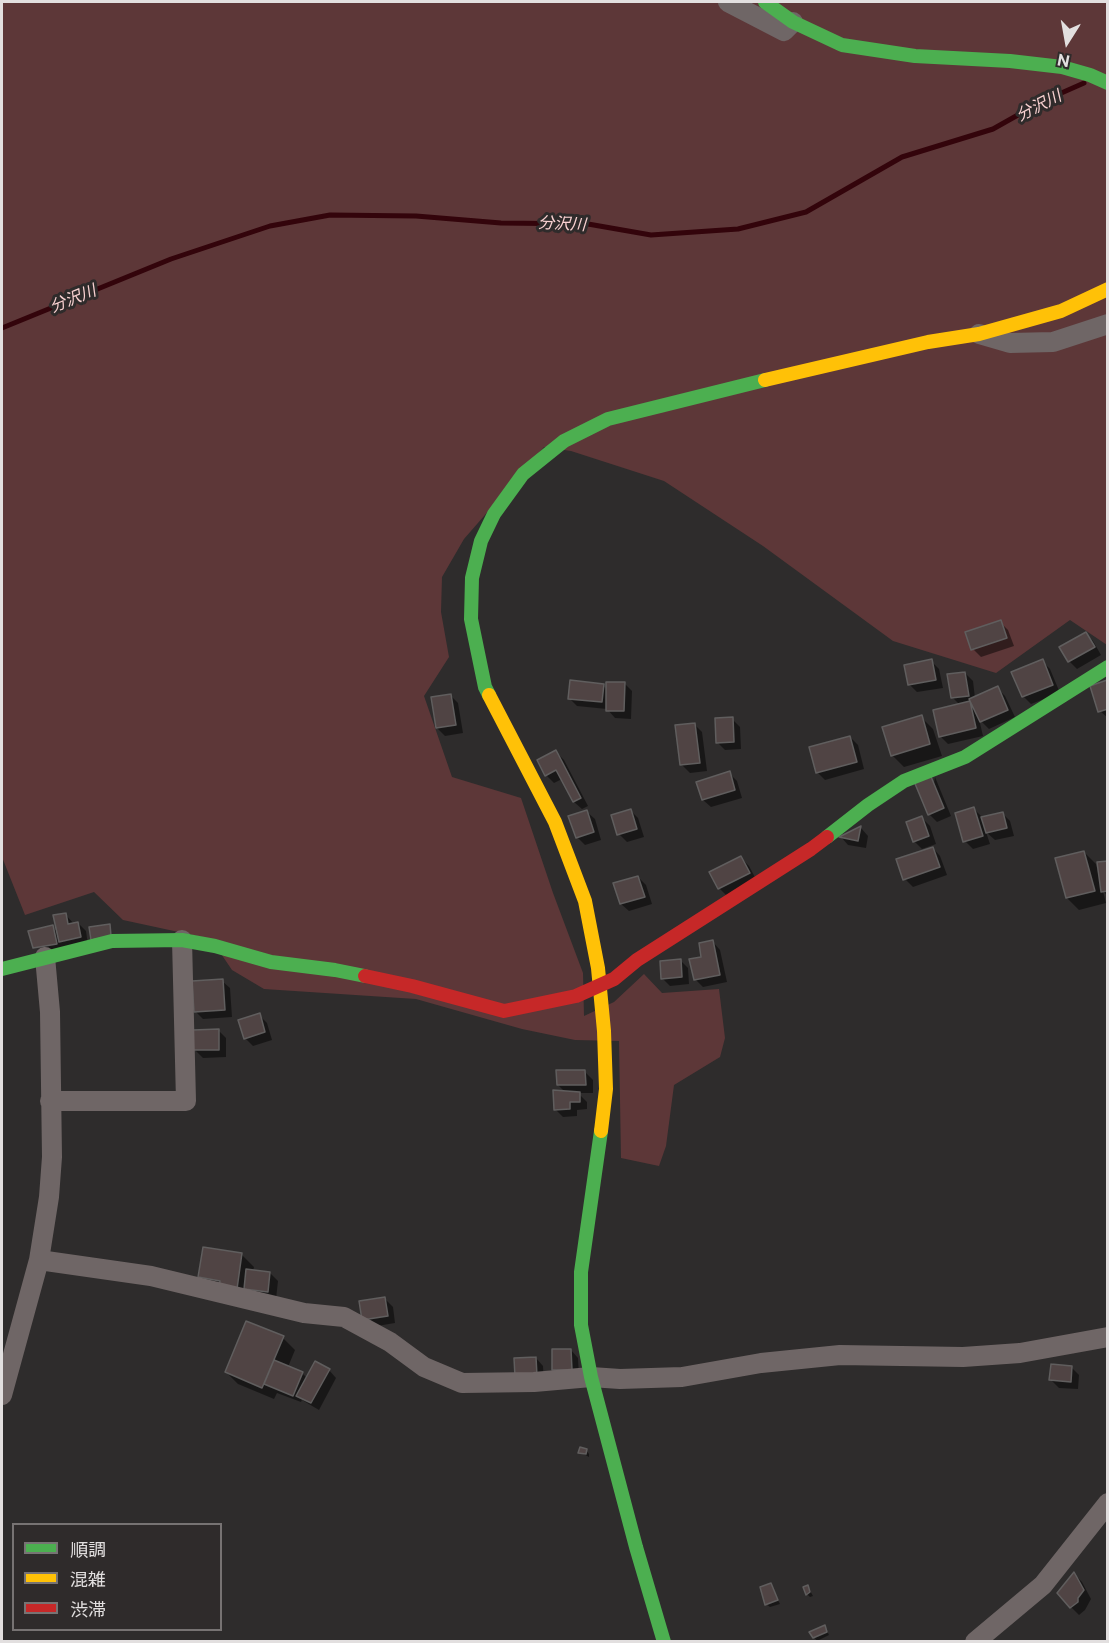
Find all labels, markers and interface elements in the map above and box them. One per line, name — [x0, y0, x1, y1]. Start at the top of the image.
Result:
north arrow — [1037, 12, 1097, 72]
text: N — [1056, 50, 1071, 71]
water label: 分沢川 — [1013, 87, 1065, 125]
water label: 分沢川 — [538, 213, 586, 235]
water label: 分沢川 — [47, 281, 99, 317]
legend — [12, 1523, 222, 1631]
text: 順調 — [70, 1539, 106, 1560]
text: 混雑 — [70, 1569, 106, 1590]
text: 渋滞 — [70, 1599, 106, 1620]

